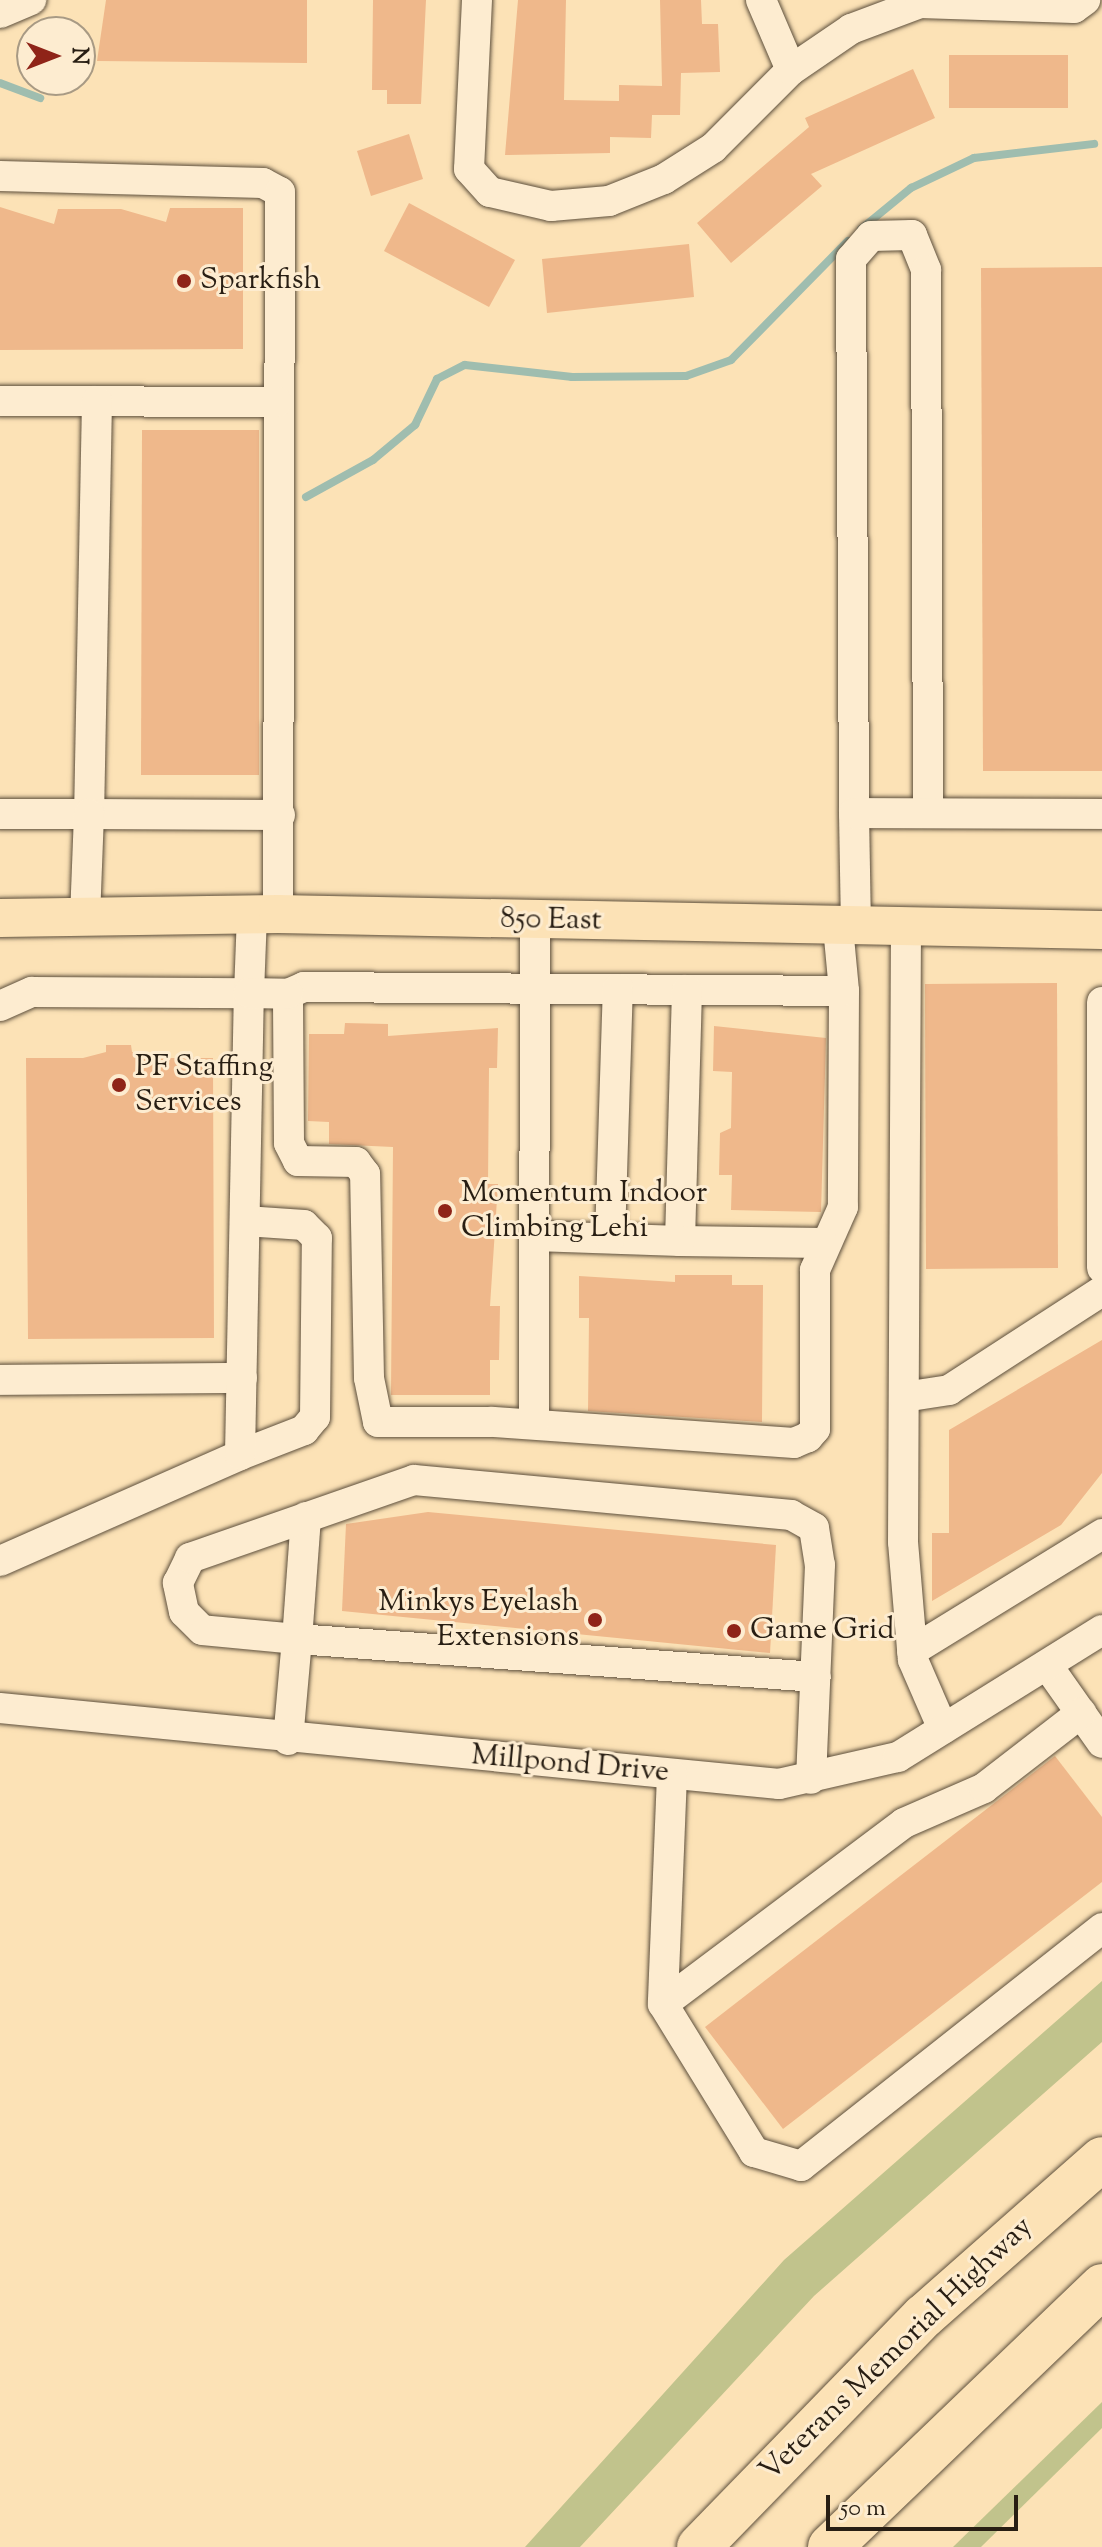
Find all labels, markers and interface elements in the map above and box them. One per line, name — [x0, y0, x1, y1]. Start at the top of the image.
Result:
north arrow — [16, 16, 96, 96]
text: N — [62, 47, 94, 65]
place label: Sparkfish — [200, 263, 321, 299]
marker: Sparkfish — [175, 272, 193, 290]
street label: 850 East — [500, 902, 602, 940]
place label: PF Staffing Services — [135, 1050, 273, 1120]
marker: PF Staffing Services — [110, 1076, 128, 1094]
place label: Momentum Indoor Climbing Lehi — [461, 1176, 707, 1246]
marker: Momentum Indoor Climbing Lehi — [436, 1202, 454, 1220]
place label: Minkys Eyelash Extensions — [378, 1585, 579, 1656]
marker: Minkys Eyelash Extensions — [586, 1611, 604, 1629]
place label: Game Grid — [750, 1613, 894, 1649]
marker: Game Grid — [725, 1622, 743, 1640]
street label: Millpond Drive — [470, 1738, 670, 1792]
street label: Veterans Memorial Highway — [753, 2210, 1041, 2490]
scale bar — [830, 2479, 1022, 2529]
text: 50 m — [840, 2492, 886, 2526]

